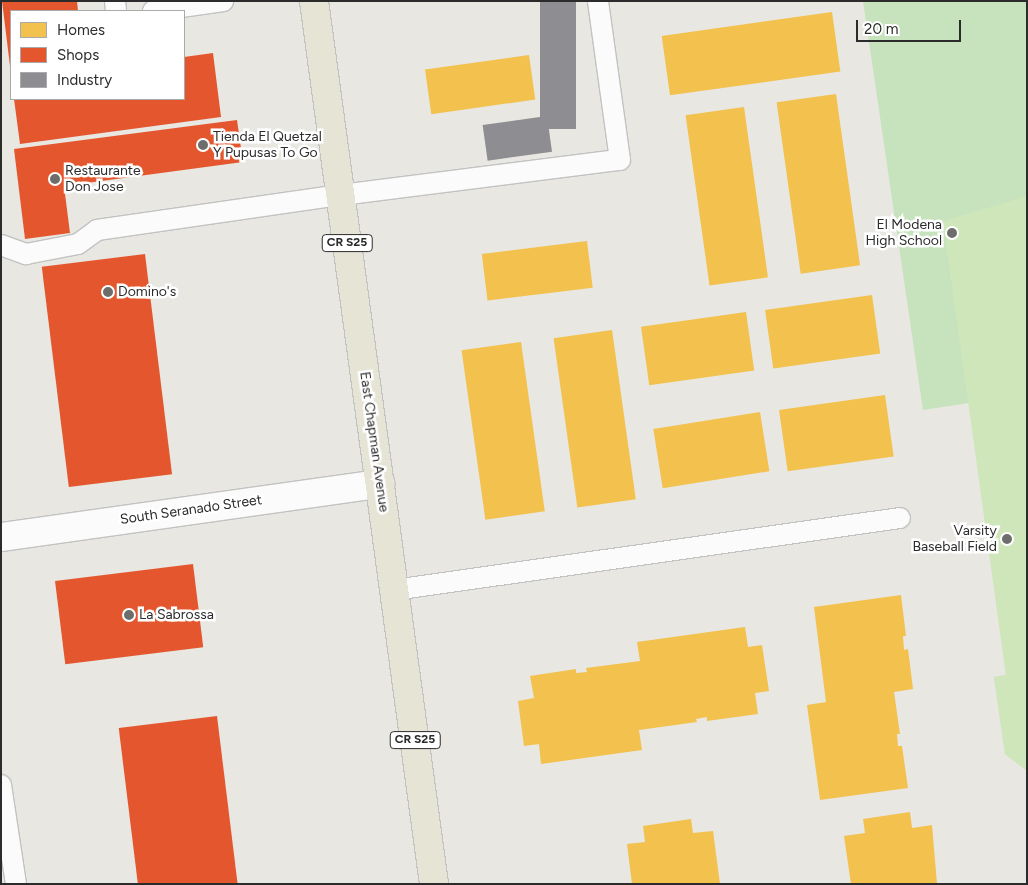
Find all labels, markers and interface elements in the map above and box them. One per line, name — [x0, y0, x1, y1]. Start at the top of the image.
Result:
legend — [10, 10, 185, 100]
scale bar — [858, 10, 963, 42]
text: 20 m — [864, 20, 898, 38]
text: Homes — [57, 21, 105, 39]
text: Shops — [57, 46, 99, 64]
text: Industry — [57, 71, 112, 89]
place label: Tienda El Quetzal Y Pupusas To Go — [213, 129, 322, 162]
marker: Tienda El Quetzal Y Pupusas To Go — [197, 139, 209, 151]
place label: Restaurante Don Jose — [65, 163, 141, 196]
marker: Restaurante Don Jose — [49, 173, 61, 185]
place label: El Modena High School — [865, 217, 942, 250]
marker: El Modena High School — [946, 227, 958, 239]
road number: CR S25 — [321, 234, 373, 252]
place label: Domino's — [118, 284, 176, 300]
marker: Domino's — [102, 286, 114, 298]
street label: East Chapman Avenue — [356, 371, 392, 513]
street label: South Seranado Street — [119, 492, 263, 528]
place label: Varsity Baseball Field — [912, 523, 997, 556]
marker: Varsity Baseball Field — [1001, 533, 1013, 545]
place label: La Sabrossa — [139, 607, 214, 623]
marker: La Sabrossa — [123, 609, 135, 621]
road number: CR S25 — [389, 730, 441, 750]

